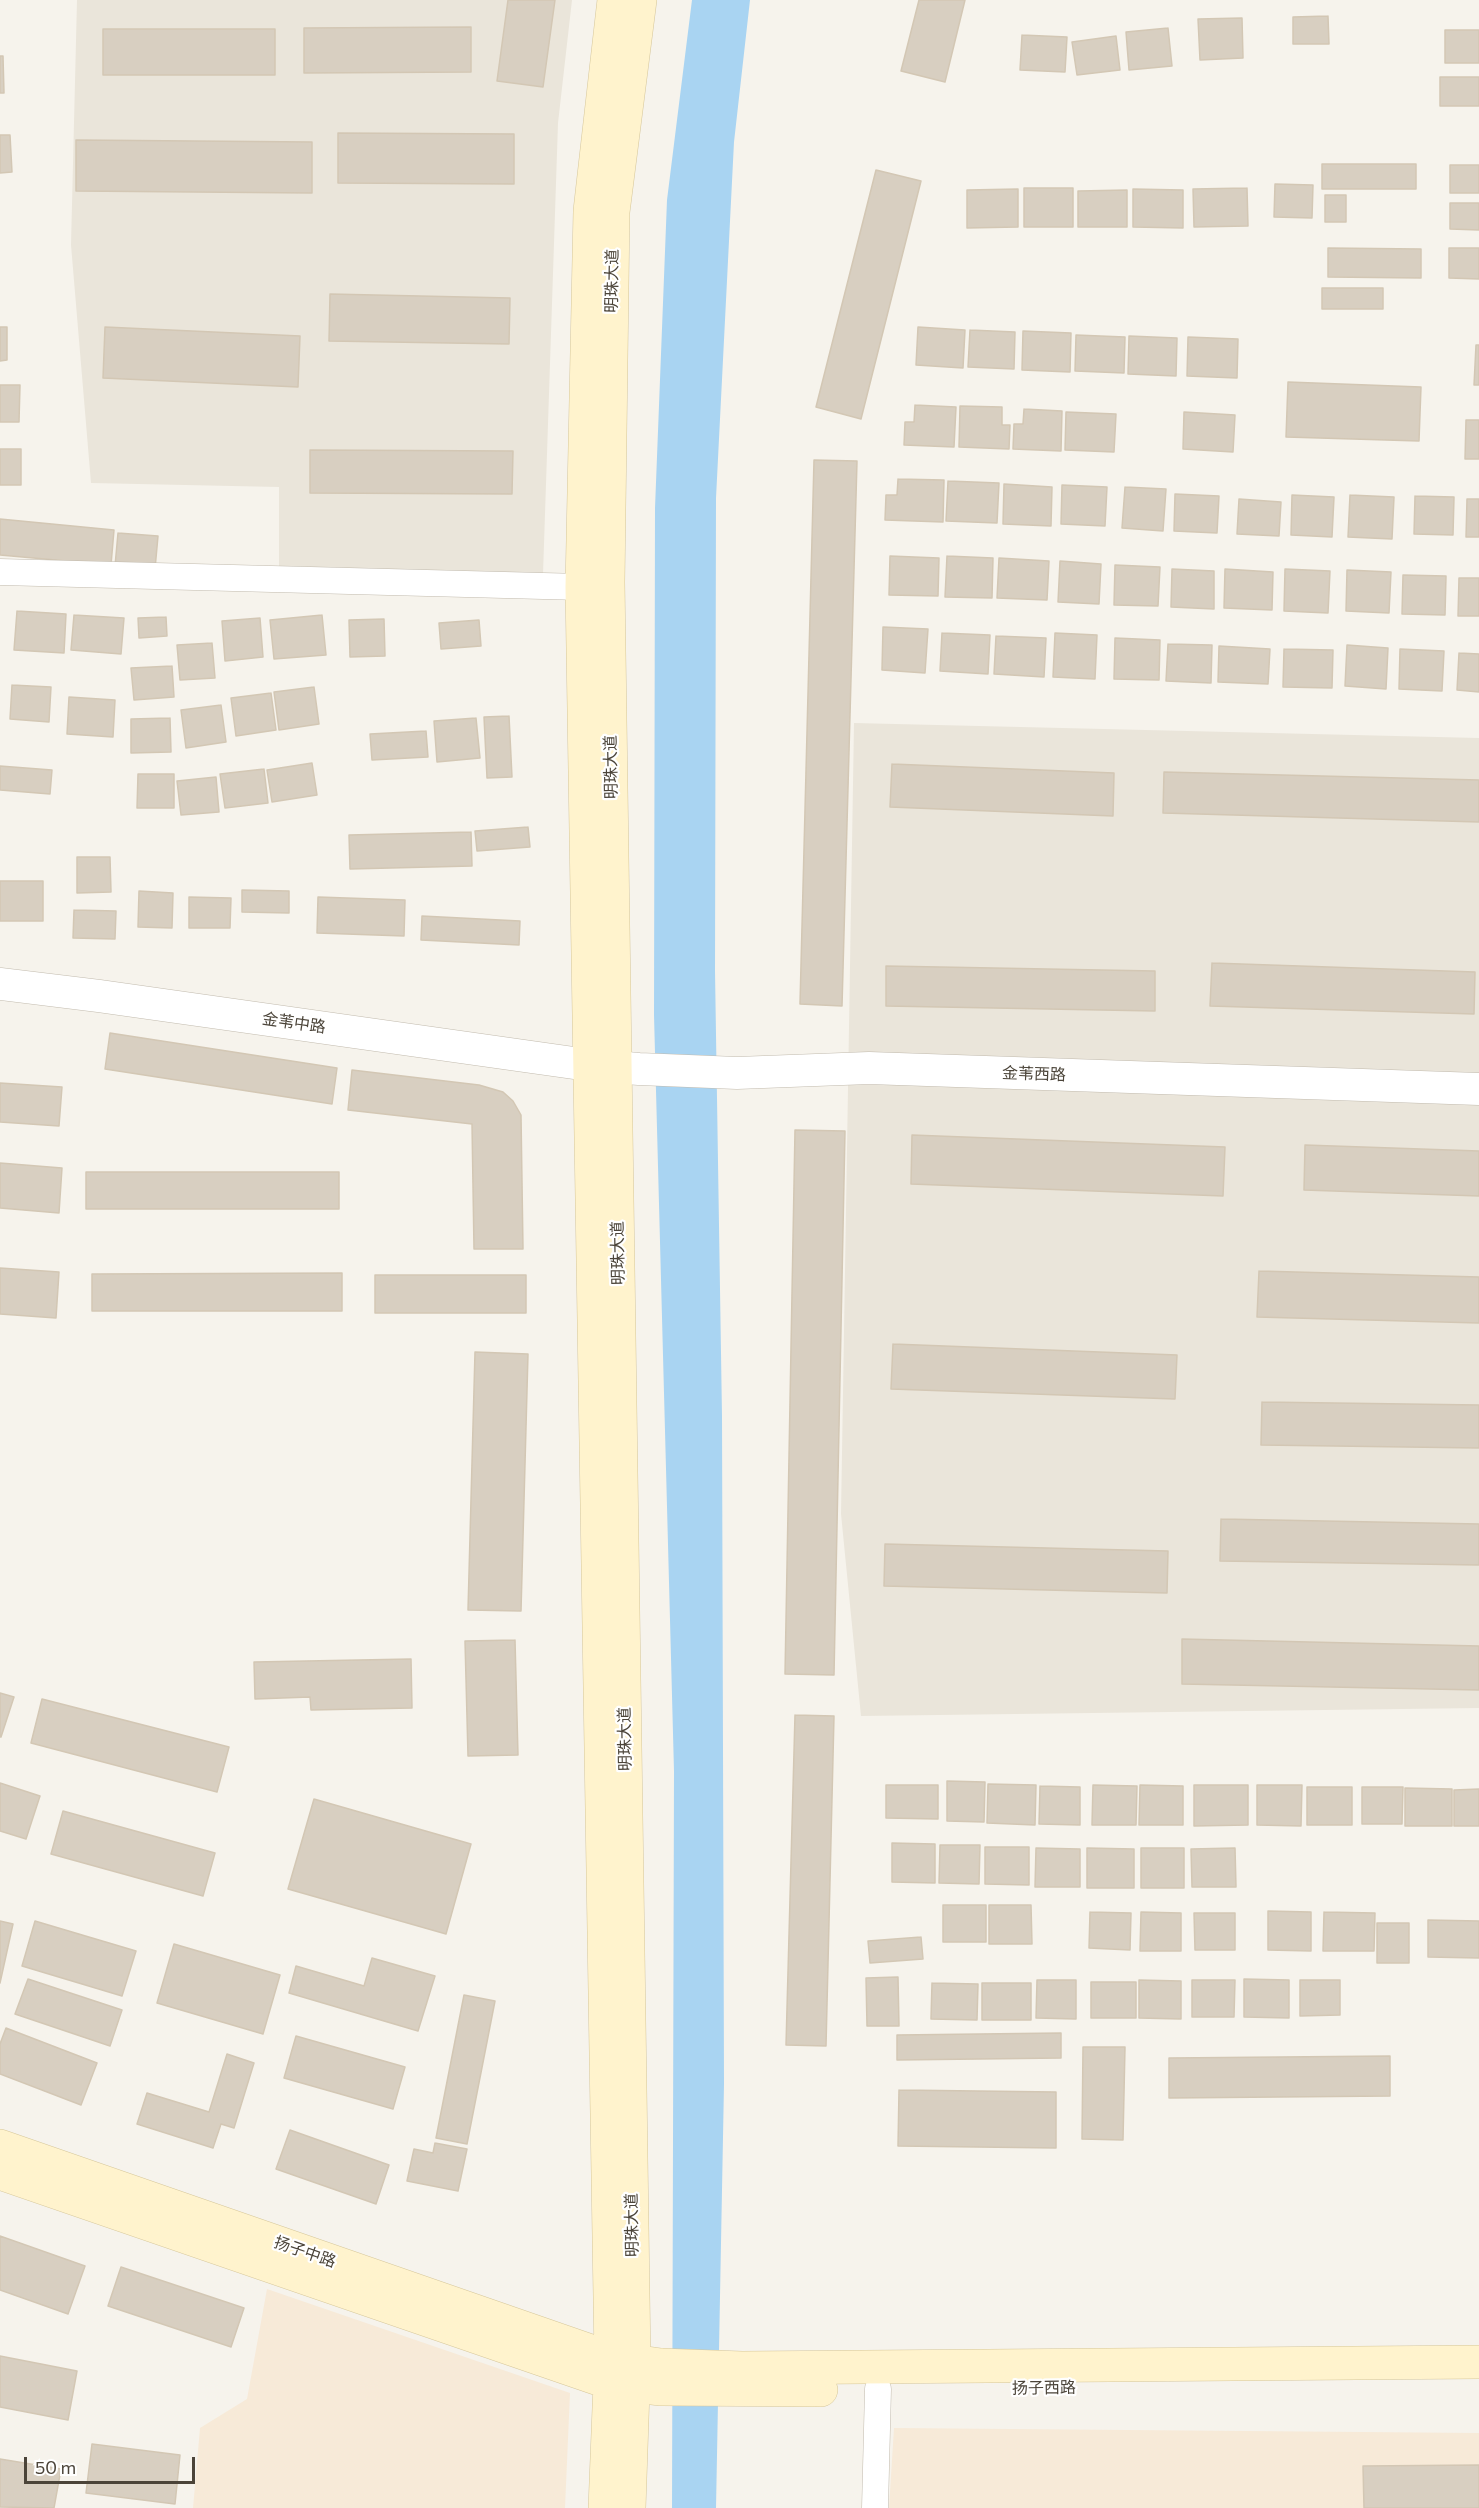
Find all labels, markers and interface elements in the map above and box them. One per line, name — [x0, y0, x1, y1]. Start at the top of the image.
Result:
street label: 明珠大道 — [602, 249, 622, 313]
street label: 明珠大道 — [601, 735, 621, 799]
street label: 金苇中路 — [261, 1009, 327, 1037]
street label: 金苇西路 — [1002, 1063, 1066, 1085]
street label: 明珠大道 — [608, 1221, 628, 1285]
street label: 明珠大道 — [615, 1707, 635, 1771]
street label: 明珠大道 — [622, 2193, 642, 2257]
street label: 扬子中路 — [272, 2233, 338, 2271]
street label: 扬子西路 — [1012, 2378, 1076, 2398]
scale bar — [27, 2445, 198, 2483]
text: 50 m — [35, 2456, 76, 2478]

